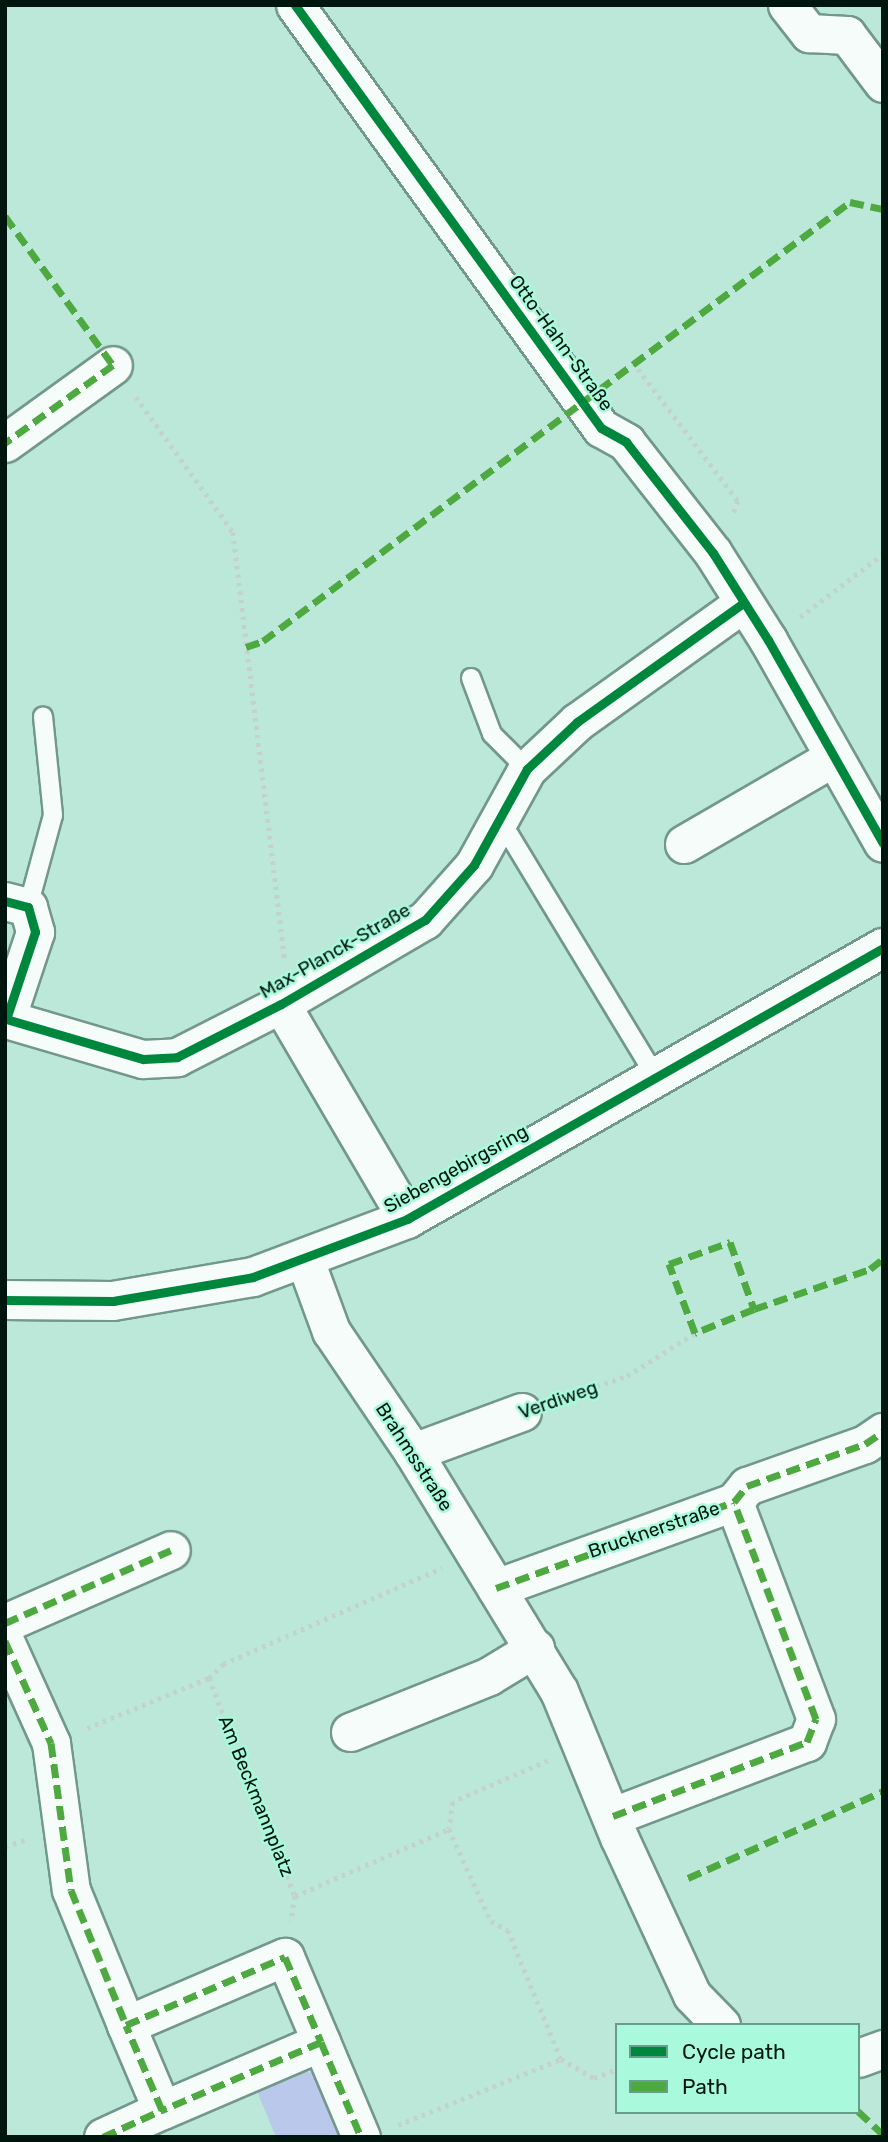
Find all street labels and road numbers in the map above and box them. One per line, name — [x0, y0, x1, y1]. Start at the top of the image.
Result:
street label: Otto-Hahn-Straße — [504, 271, 618, 415]
street label: Max-Planck-Straße — [256, 899, 414, 1003]
street label: Siebengebirgsring — [380, 1120, 532, 1218]
street label: Verdiweg — [516, 1376, 600, 1424]
street label: Brahmsstraße — [370, 1398, 458, 1516]
street label: Brucknerstraße — [585, 1497, 723, 1563]
street label: Am Beckmannplatz — [213, 1712, 299, 1880]

